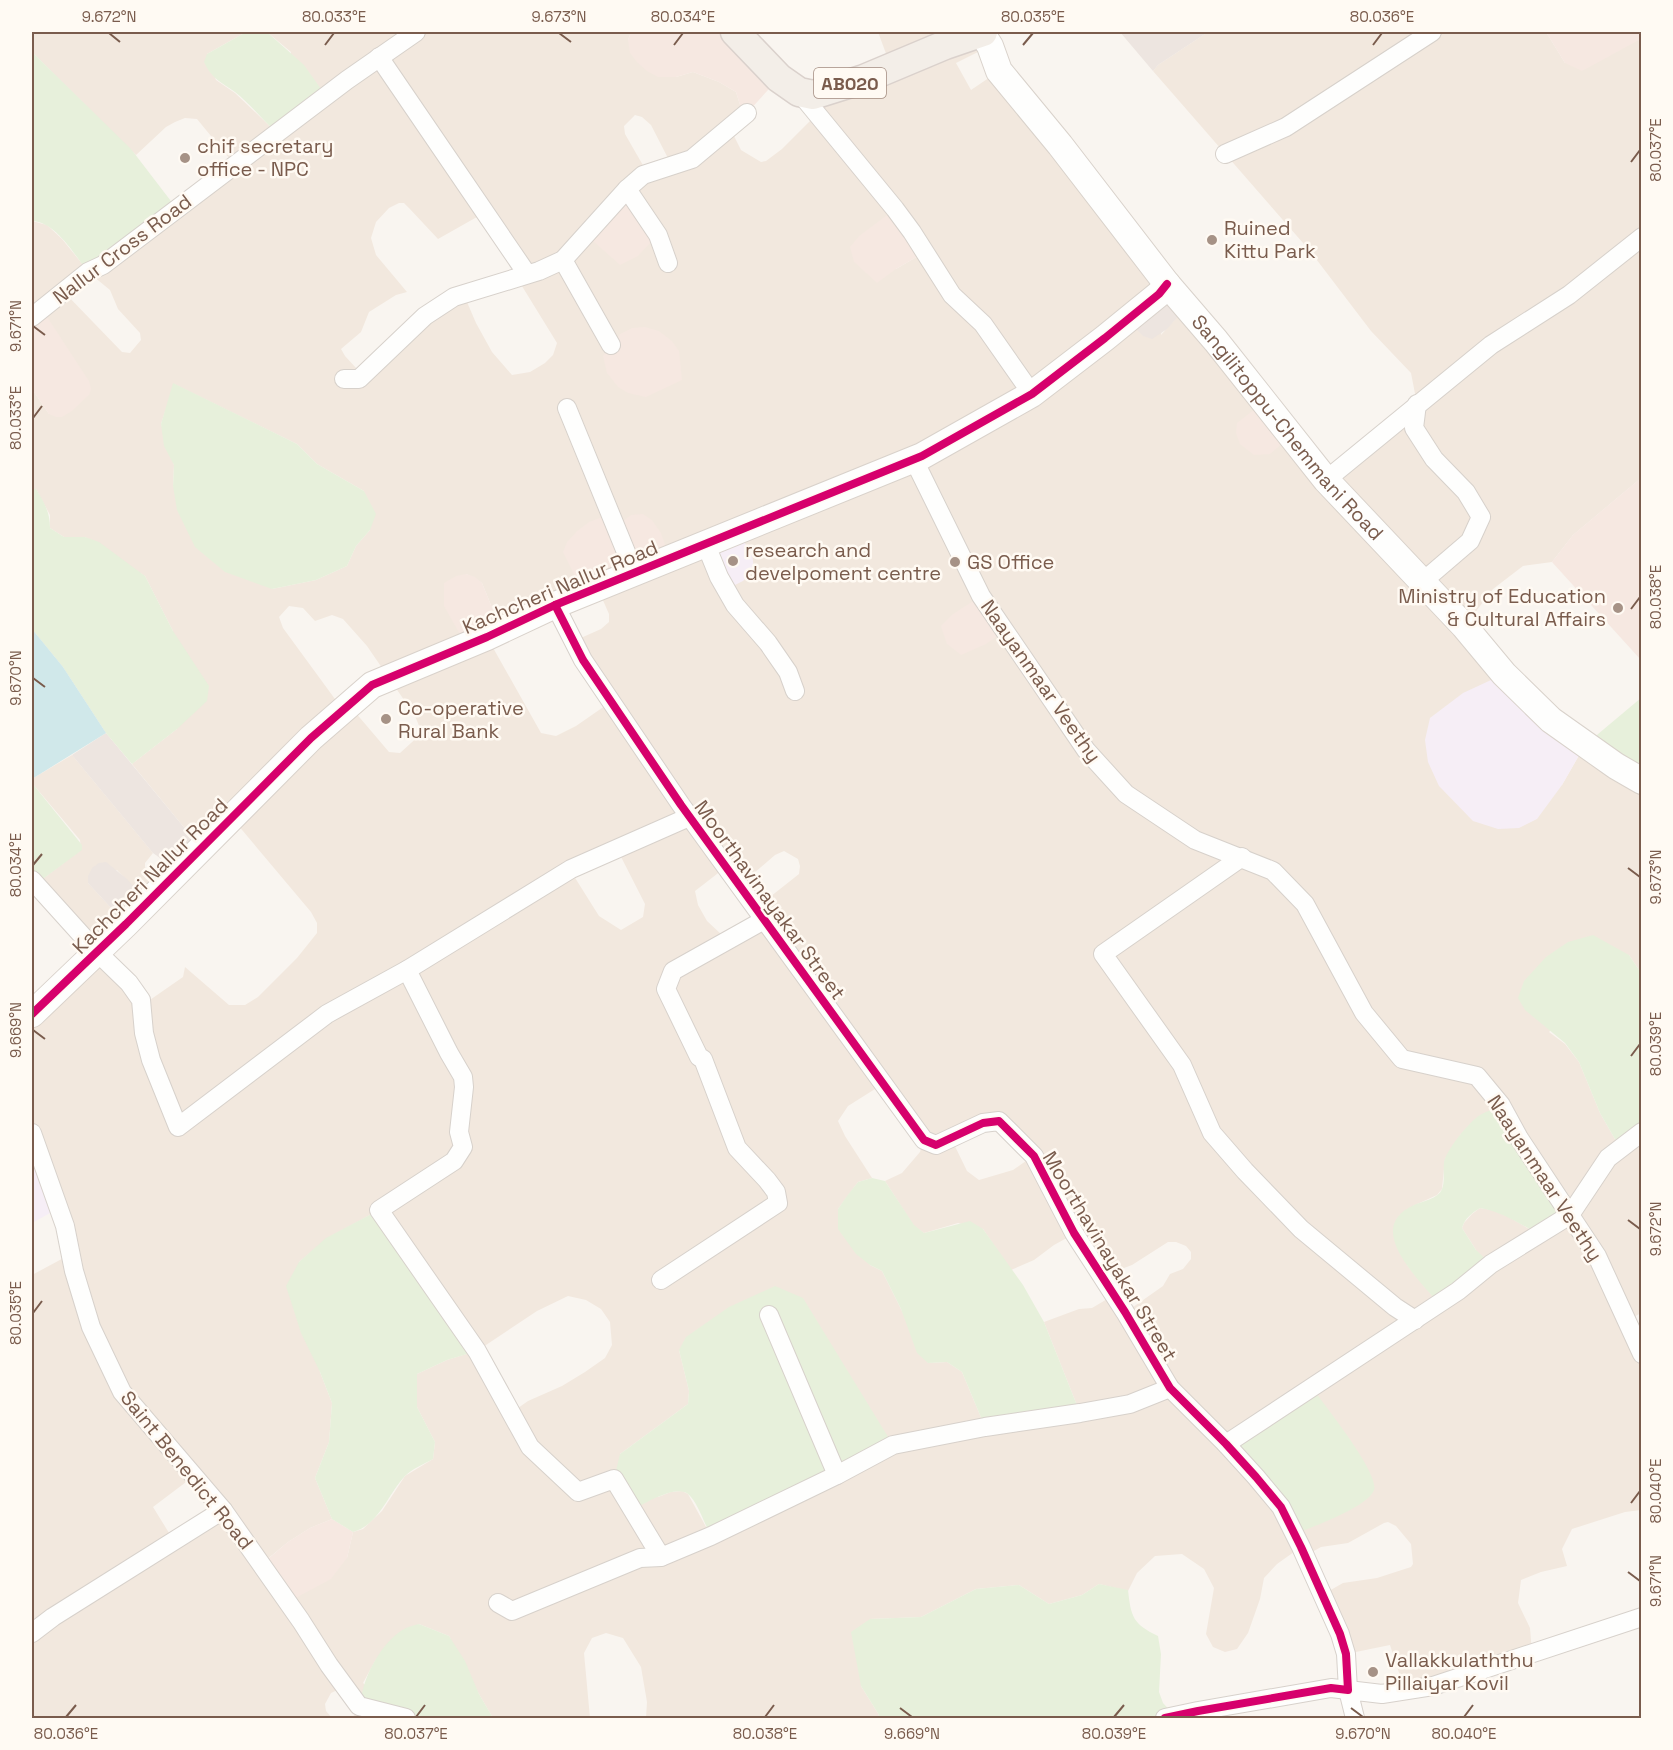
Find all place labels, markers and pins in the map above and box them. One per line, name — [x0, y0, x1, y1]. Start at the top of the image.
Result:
place label: chif secretary office - NPC — [197, 133, 334, 182]
marker: chif secretary office - NPC — [178, 151, 192, 165]
place label: Ruined Kittu Park — [1224, 215, 1316, 264]
marker: Ruined Kittu Park — [1205, 233, 1219, 247]
place label: research and develpoment centre — [745, 537, 941, 586]
place label: GS Office — [967, 549, 1054, 575]
marker: research and develpoment centre — [726, 554, 740, 568]
marker: GS Office — [948, 555, 962, 569]
place label: Ministry of Education & Cultural Affairs — [1398, 583, 1606, 632]
marker: Ministry of Education & Cultural Affairs — [1611, 601, 1625, 615]
place label: Co-operative Rural Bank — [398, 695, 524, 744]
marker: Co-operative Rural Bank — [379, 712, 393, 726]
place label: Vallakkulaththu Pillaiyar Kovil — [1385, 1647, 1534, 1696]
marker: Vallakkulaththu Pillaiyar Kovil — [1366, 1665, 1380, 1679]

